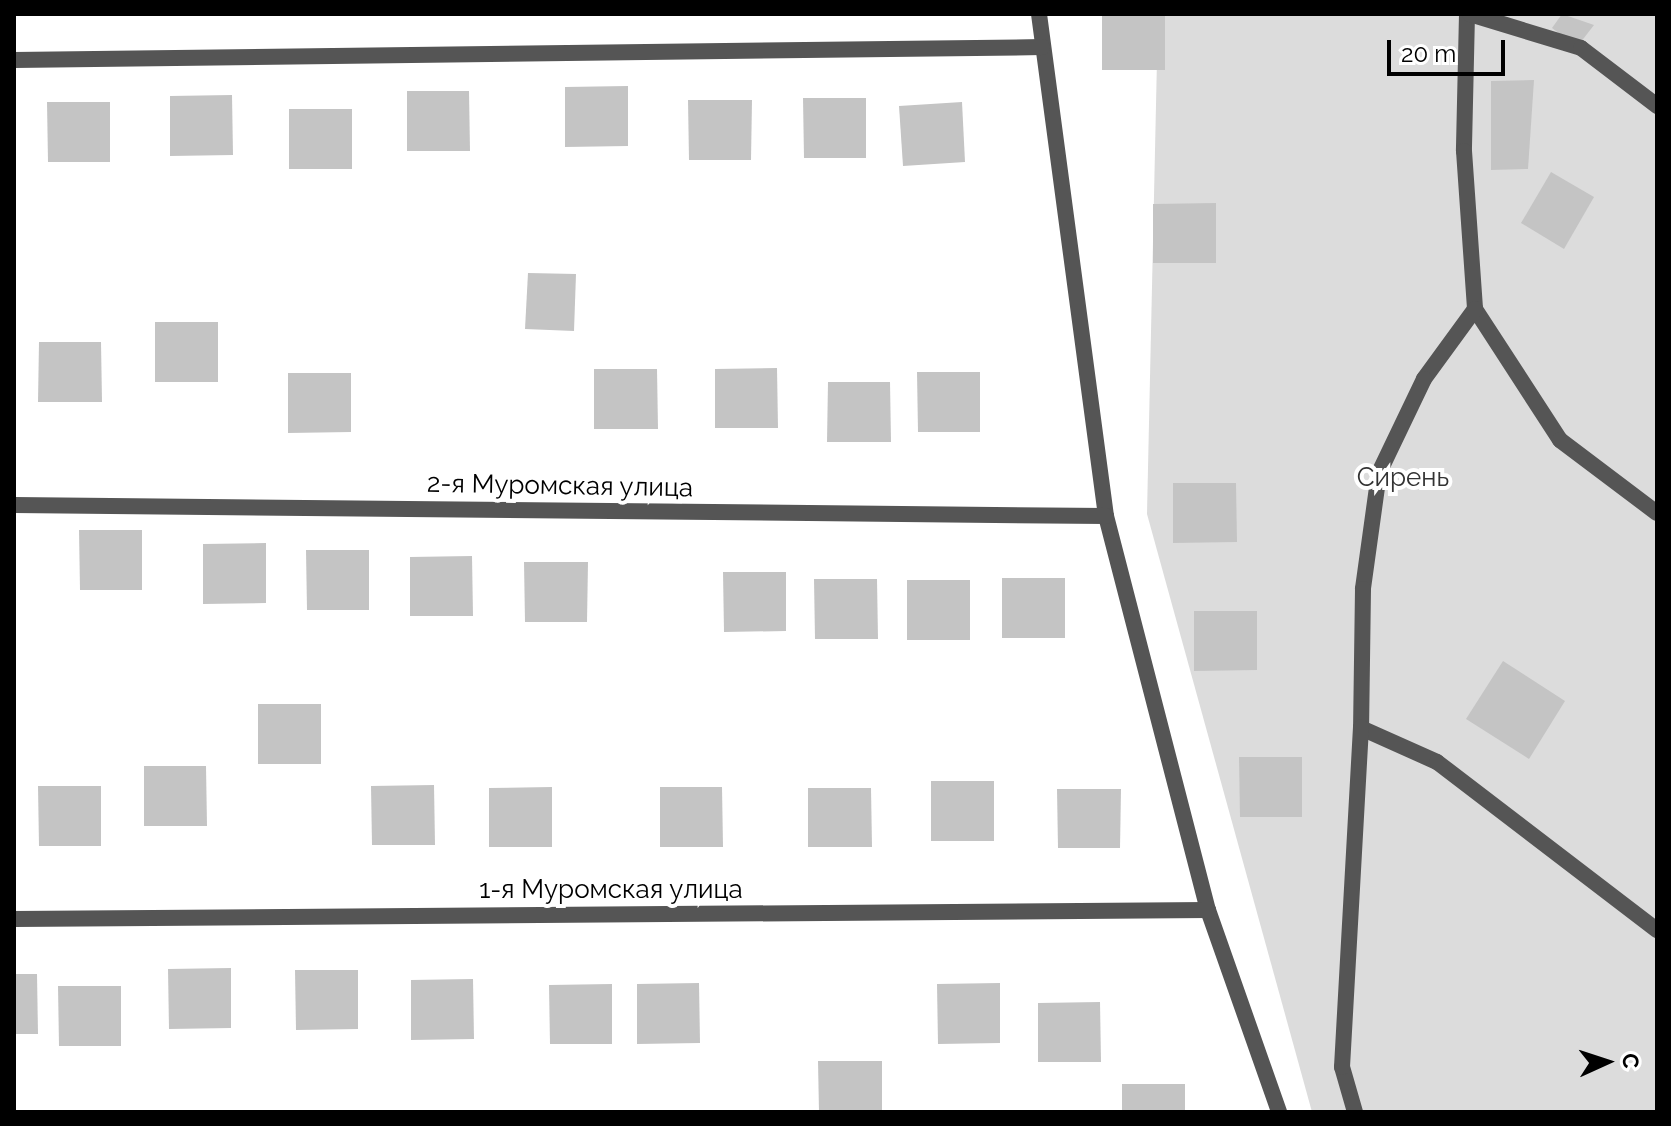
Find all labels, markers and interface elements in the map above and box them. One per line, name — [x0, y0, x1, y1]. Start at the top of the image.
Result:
scale bar — [1391, 24, 1509, 74]
text: 20 m — [1401, 39, 1456, 68]
park label: Сирень — [1357, 462, 1449, 494]
street label: 2-я Муромская улица — [426, 468, 694, 504]
street label: 1-я Муромская улица — [479, 874, 743, 906]
north arrow — [1567, 1022, 1647, 1102]
text: С — [1618, 1053, 1644, 1069]

